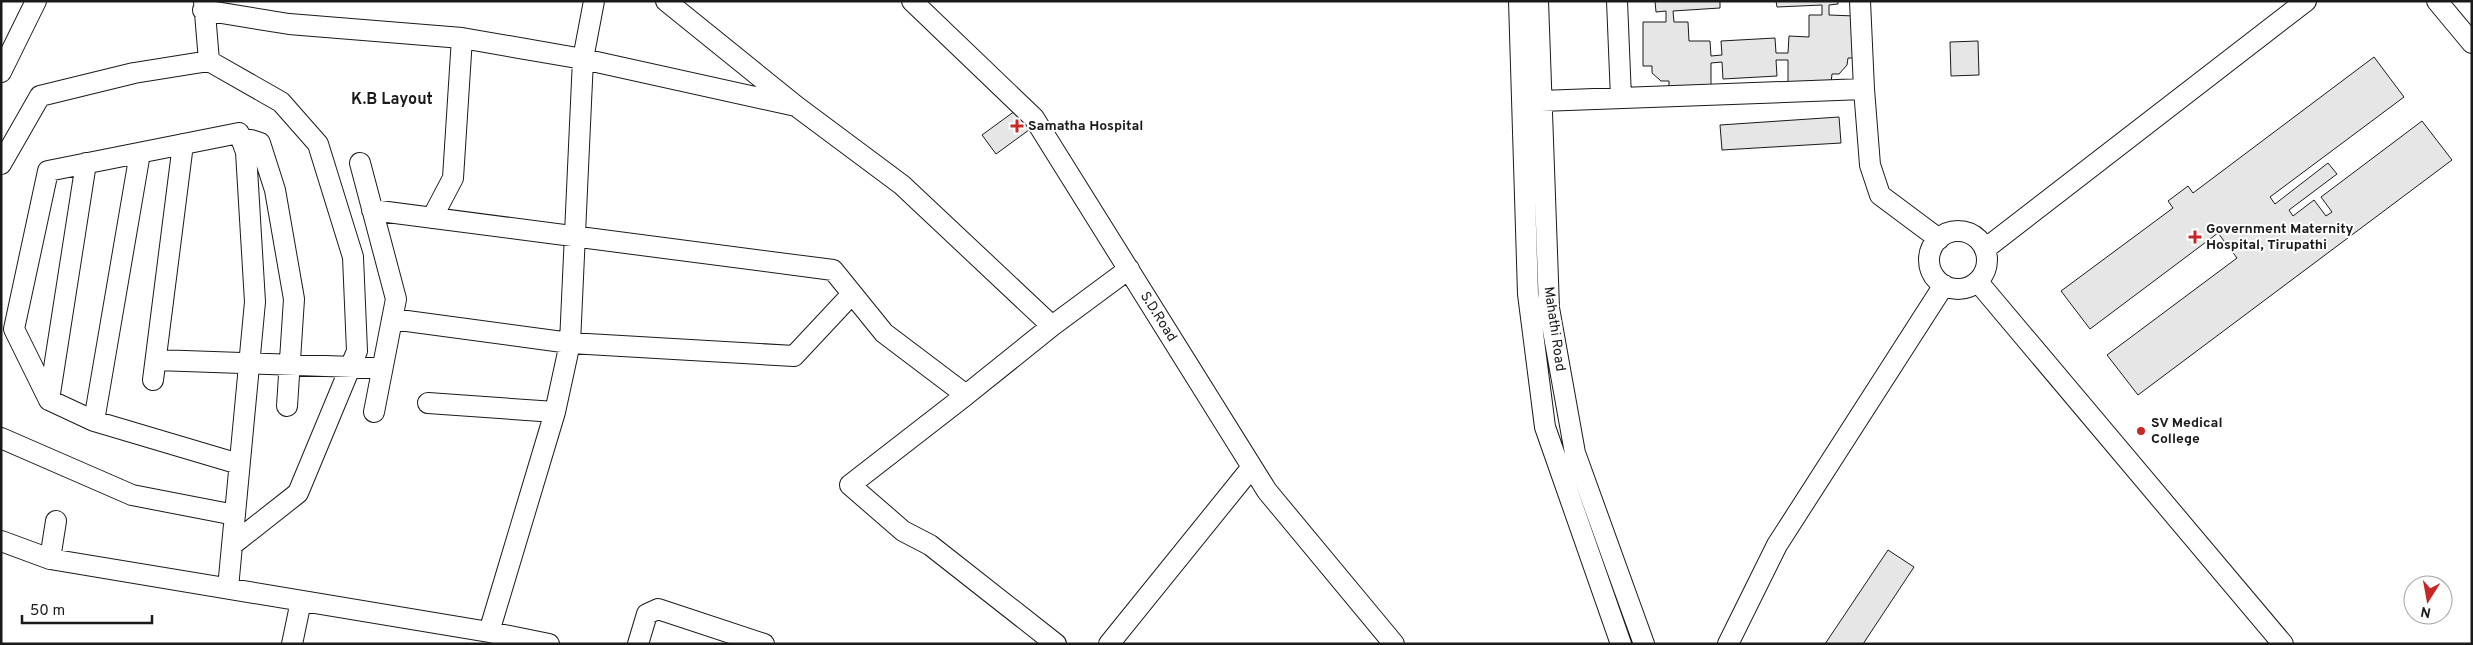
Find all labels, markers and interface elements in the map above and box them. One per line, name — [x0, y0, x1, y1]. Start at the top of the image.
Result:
district label: K.B Layout — [351, 90, 433, 110]
place label: Samatha Hospital — [1028, 118, 1143, 135]
marker: Samatha Hospital — [1010, 119, 1024, 133]
place label: Government Maternity Hospital, Tirupathi — [2206, 221, 2353, 254]
marker: Government Maternity Hospital, Tirupathi — [2188, 230, 2202, 244]
street label: Mahathi Road — [1540, 285, 1568, 373]
street label: S.D.Road — [1136, 289, 1180, 345]
place label: SV Medical College — [2151, 415, 2222, 448]
marker: SV Medical College — [2135, 425, 2147, 437]
north arrow — [2403, 575, 2453, 625]
scale bar — [22, 592, 152, 624]
text: 50 m — [30, 602, 65, 621]
text: N — [2419, 602, 2432, 621]

